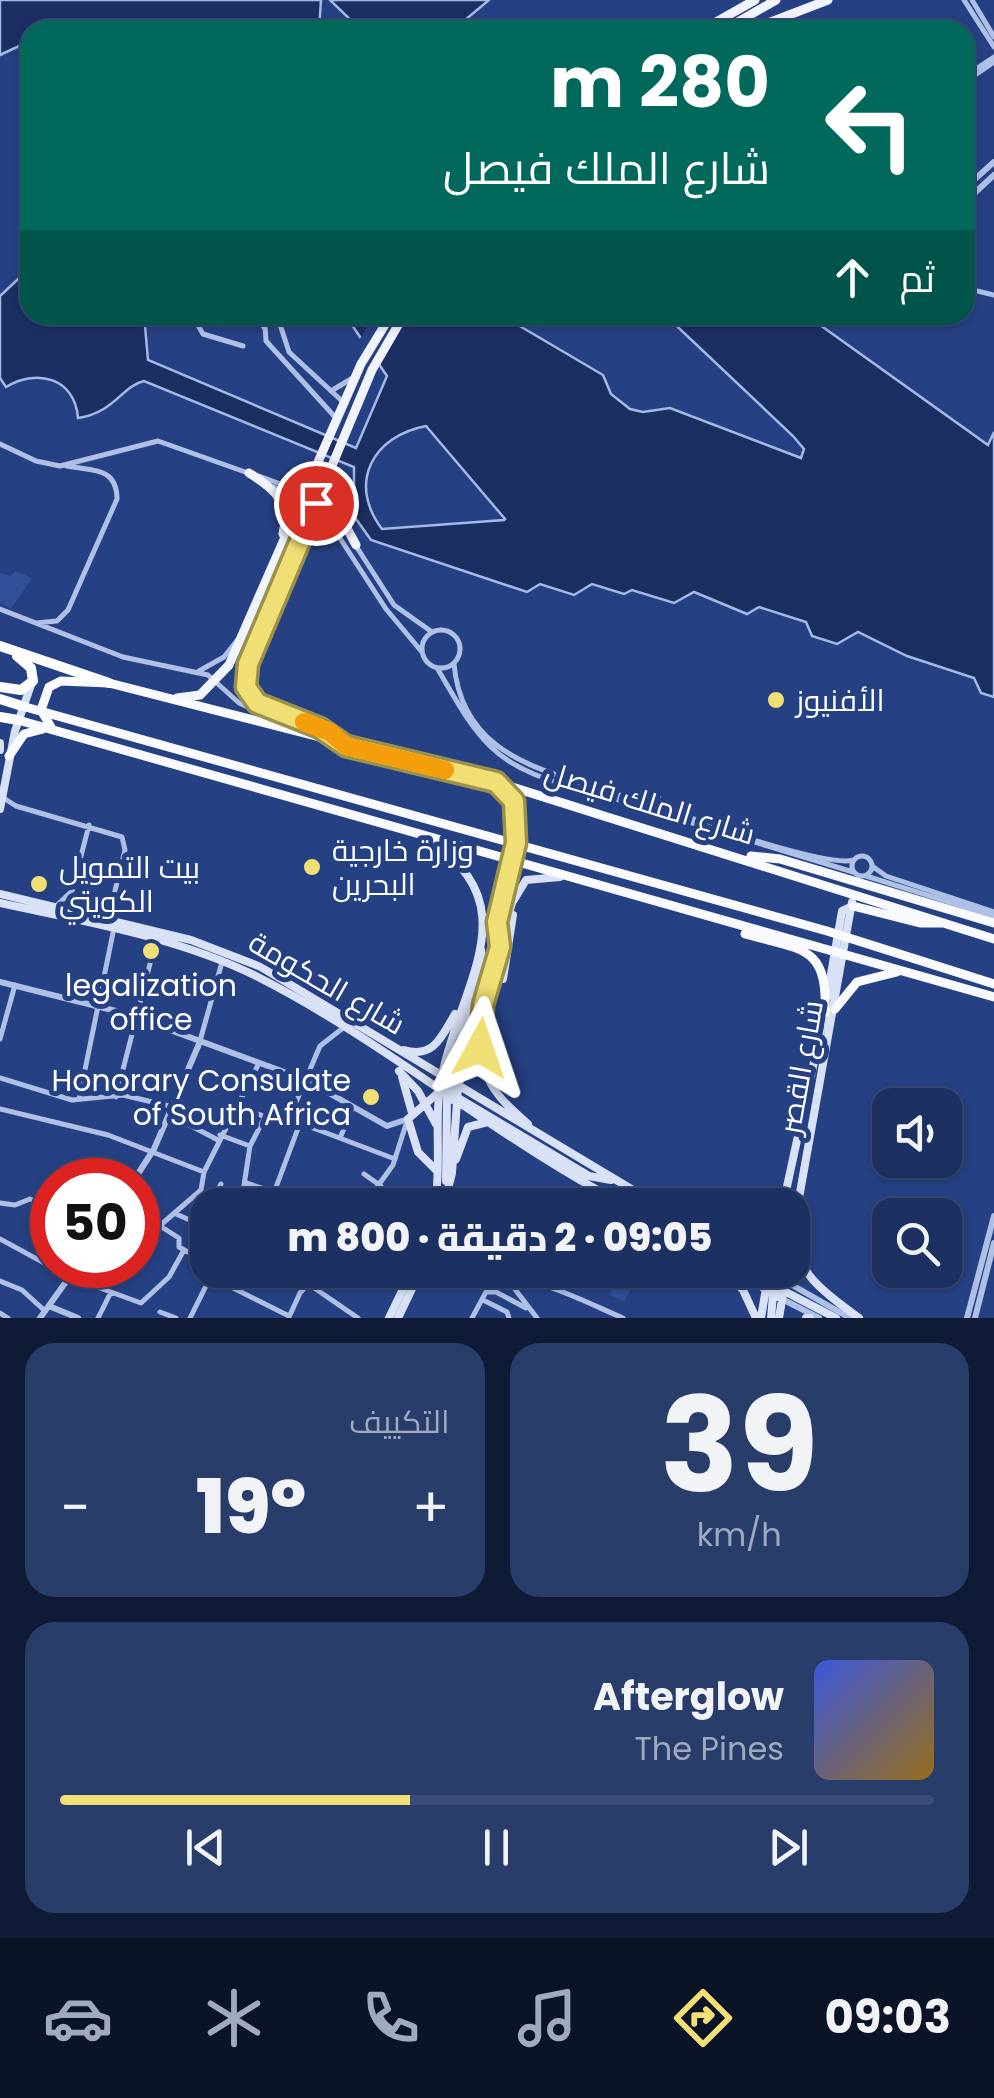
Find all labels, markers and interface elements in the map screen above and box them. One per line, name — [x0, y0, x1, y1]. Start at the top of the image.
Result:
text: 280 m — [550, 33, 770, 132]
icon: left — [805, 60, 935, 190]
text: شارع الملك فيصل — [443, 137, 770, 200]
icon: ahead — [825, 250, 880, 305]
text: ثم — [900, 252, 935, 305]
pin — [274, 461, 359, 546]
icon: arrive — [289, 476, 344, 531]
place label: الأفنيوز — [794, 679, 884, 722]
marker: الأفنيوز — [765, 689, 787, 711]
street label: شارع الملك فيصل — [539, 751, 761, 855]
place label: وزارة خارجية البحرين — [332, 829, 474, 906]
place label: بيت التمويل الكويتي — [59, 846, 200, 925]
marker: وزارة خارجية البحرين — [301, 856, 323, 878]
marker: بيت التمويل الكويتي — [28, 873, 50, 895]
street label: شارع الحكومة — [241, 921, 413, 1045]
marker: legalization office — [140, 940, 162, 962]
place label: legalization office — [65, 964, 237, 1041]
position arrow — [428, 996, 532, 1100]
street label: شارع القصر — [768, 997, 834, 1139]
place label: Honorary Consulate of South Africa — [51, 1059, 351, 1136]
marker: Honorary Consulate of South Africa — [360, 1086, 382, 1108]
map controls — [872, 1088, 962, 1288]
button: sound — [872, 1088, 962, 1178]
speed limit sign: 50 — [30, 1158, 160, 1288]
button: search — [872, 1198, 962, 1288]
text: 09:05 · 2 دقيقة · 800 m — [288, 1211, 712, 1264]
text: 39 — [660, 1354, 819, 1537]
text: التكييف — [349, 1399, 450, 1444]
text: 19° — [196, 1454, 306, 1559]
text: − — [60, 1469, 90, 1546]
text: + — [412, 1469, 450, 1546]
text: km/h — [697, 1512, 782, 1557]
text: Afterglow — [593, 1670, 784, 1723]
text: The Pines — [634, 1726, 784, 1771]
icon: previous — [178, 1820, 233, 1875]
icon: pause — [469, 1820, 524, 1875]
icon: next — [761, 1820, 816, 1875]
icon: car — [43, 1983, 113, 2053]
icon: climate — [199, 1983, 269, 2053]
icon: phone — [356, 1983, 426, 2053]
icon: music — [512, 1983, 582, 2053]
icon: directions — [668, 1983, 738, 2053]
text: 09:03 — [825, 1986, 951, 2049]

